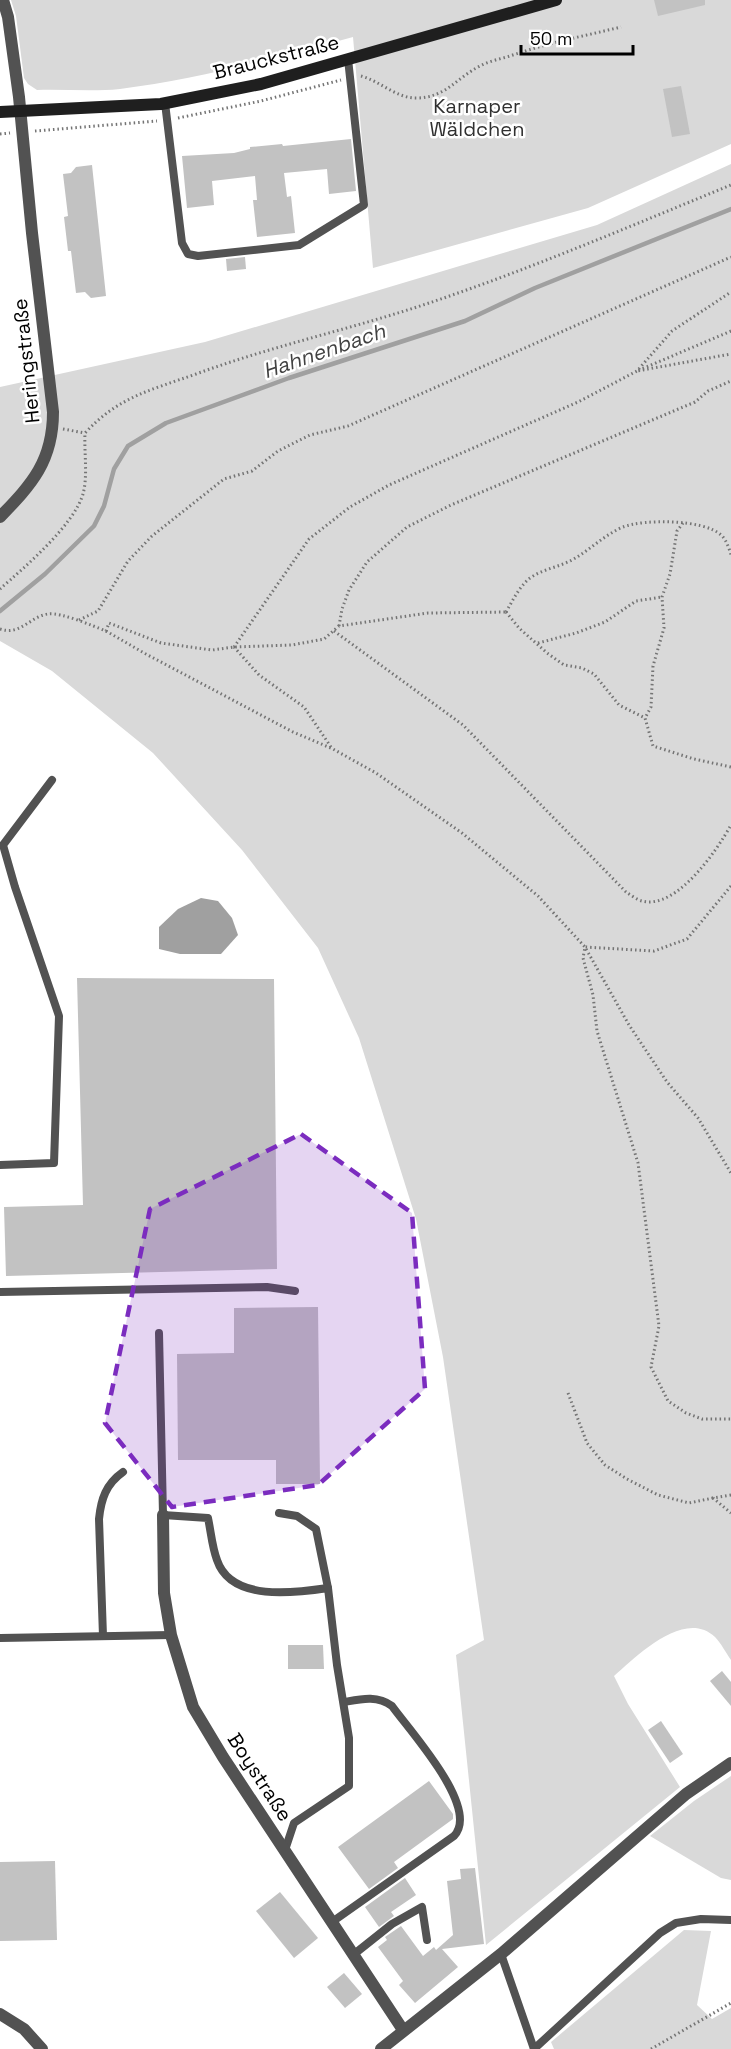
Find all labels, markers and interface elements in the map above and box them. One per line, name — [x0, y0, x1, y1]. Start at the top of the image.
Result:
scale bar — [521, 18, 634, 56]
text: 50 m — [530, 27, 572, 50]
street label: Brauckstraße — [210, 29, 342, 85]
park label: Karnaper Wäldchen — [430, 93, 524, 142]
street label: Heringstraße — [7, 297, 45, 425]
water label: Hahnenbach — [259, 317, 390, 384]
street label: Boystraße — [222, 1728, 298, 1826]

